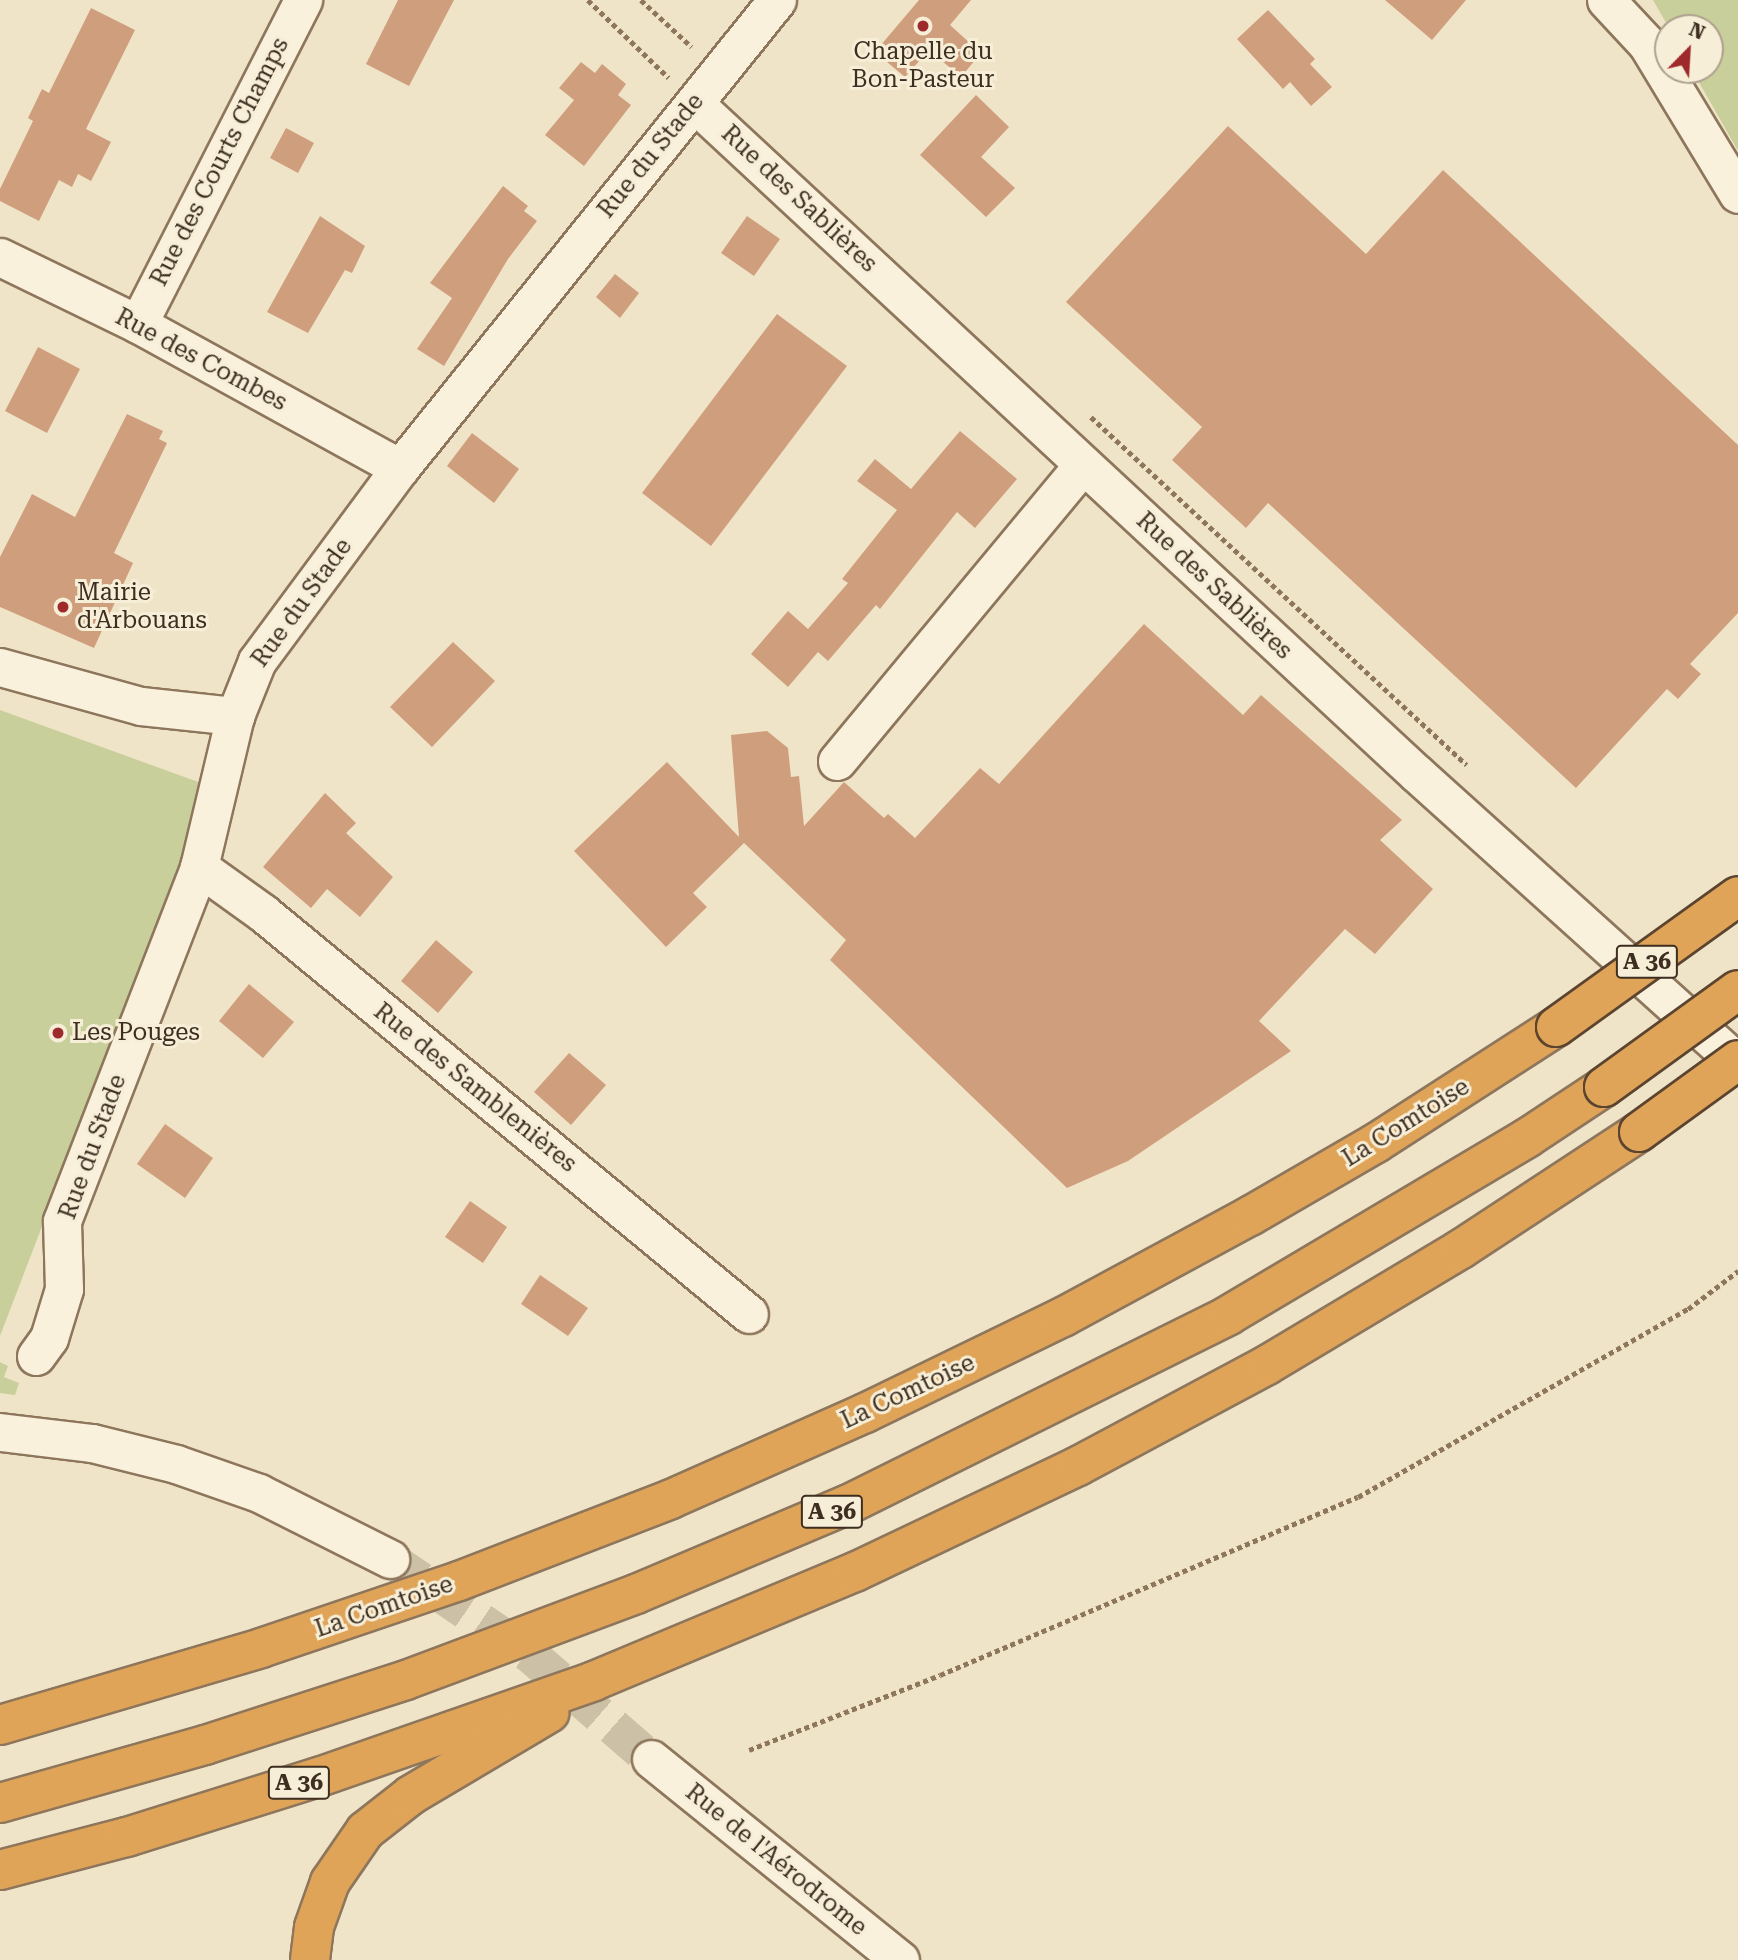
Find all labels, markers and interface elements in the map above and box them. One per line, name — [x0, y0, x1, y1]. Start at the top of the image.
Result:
north arrow — [1654, 14, 1724, 84]
marker: Chapelle du Bon-Pasteur — [915, 18, 931, 34]
text: N — [1686, 18, 1708, 45]
street label: Rue des Courts Champs — [145, 33, 295, 291]
place label: Chapelle du Bon-Pasteur — [852, 38, 994, 94]
street label: Rue du Stade — [592, 88, 710, 224]
street label: Rue des Sablières — [715, 119, 883, 279]
street label: Rue des Combes — [110, 303, 292, 417]
street label: Rue des Sablières — [1130, 506, 1298, 666]
street label: Rue du Stade — [246, 533, 358, 673]
place label: Mairie d'Arbouans — [77, 579, 207, 635]
marker: Mairie d'Arbouans — [55, 599, 71, 615]
road number: A 36 — [1616, 942, 1678, 981]
street label: Rue des Samblenières — [368, 997, 582, 1179]
place label: Les Pouges — [72, 1019, 200, 1047]
marker: Les Pouges — [50, 1025, 66, 1041]
street label: Rue du Stade — [54, 1071, 132, 1223]
street label: La Comtoise — [1337, 1073, 1475, 1173]
street label: La Comtoise — [837, 1349, 979, 1435]
road number: A 36 — [800, 1492, 864, 1532]
street label: La Comtoise — [311, 1570, 457, 1644]
road number: A 36 — [268, 1764, 330, 1802]
street label: Rue de l'Aérodrome — [680, 1778, 872, 1942]

